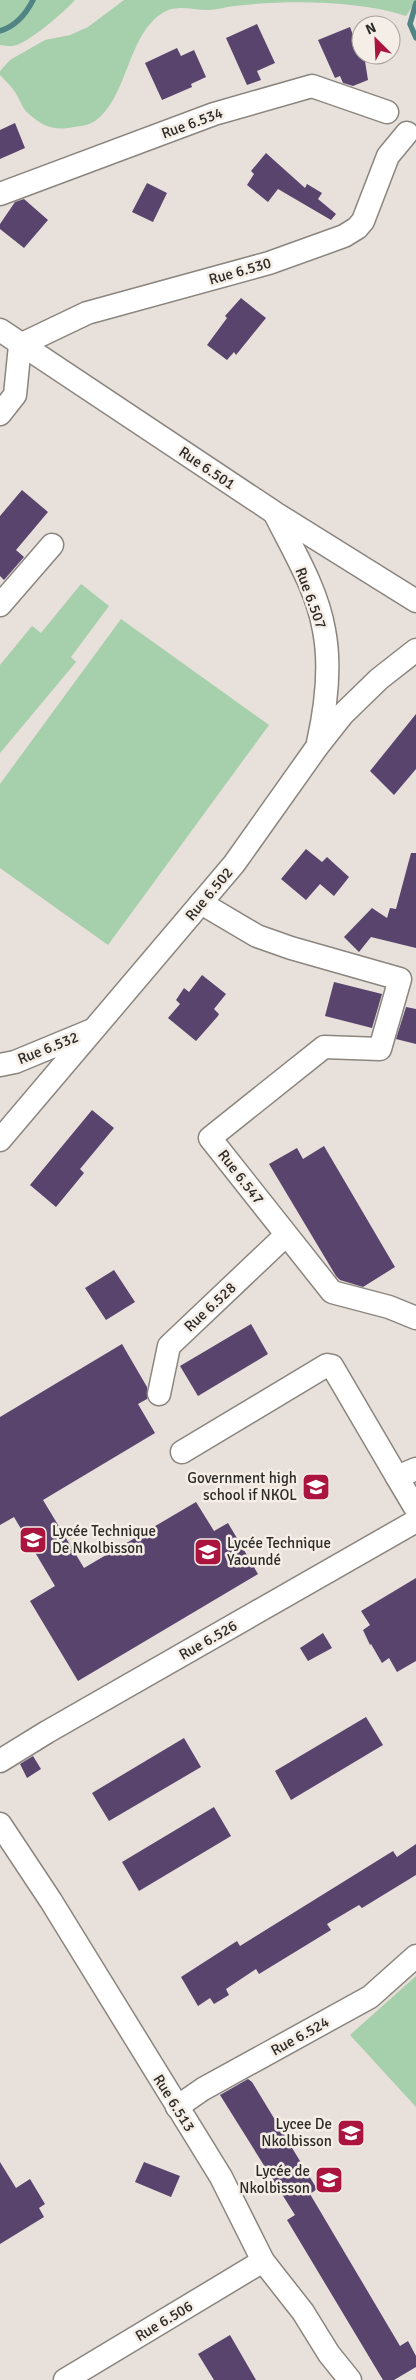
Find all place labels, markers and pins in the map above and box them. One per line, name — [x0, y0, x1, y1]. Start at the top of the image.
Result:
place label: Government high school if NKOL — [187, 1469, 297, 1504]
school or university icon: Government high school if NKOL — [301, 1472, 331, 1502]
place label: Lycée Technique De Nkolbisson — [52, 1522, 156, 1557]
school or university icon: Lycée Technique De Nkolbisson — [18, 1525, 48, 1555]
place label: Lycée Technique Yaoundé — [227, 1534, 331, 1569]
school or university icon: Lycée Technique Yaoundé — [193, 1537, 223, 1567]
place label: Lycee De Nkolbisson — [261, 2115, 332, 2150]
school or university icon: Lycee De Nkolbisson — [336, 2118, 366, 2148]
place label: Lycée de Nkolbisson — [239, 2162, 310, 2197]
school or university icon: Lycée de Nkolbisson — [314, 2165, 344, 2195]

